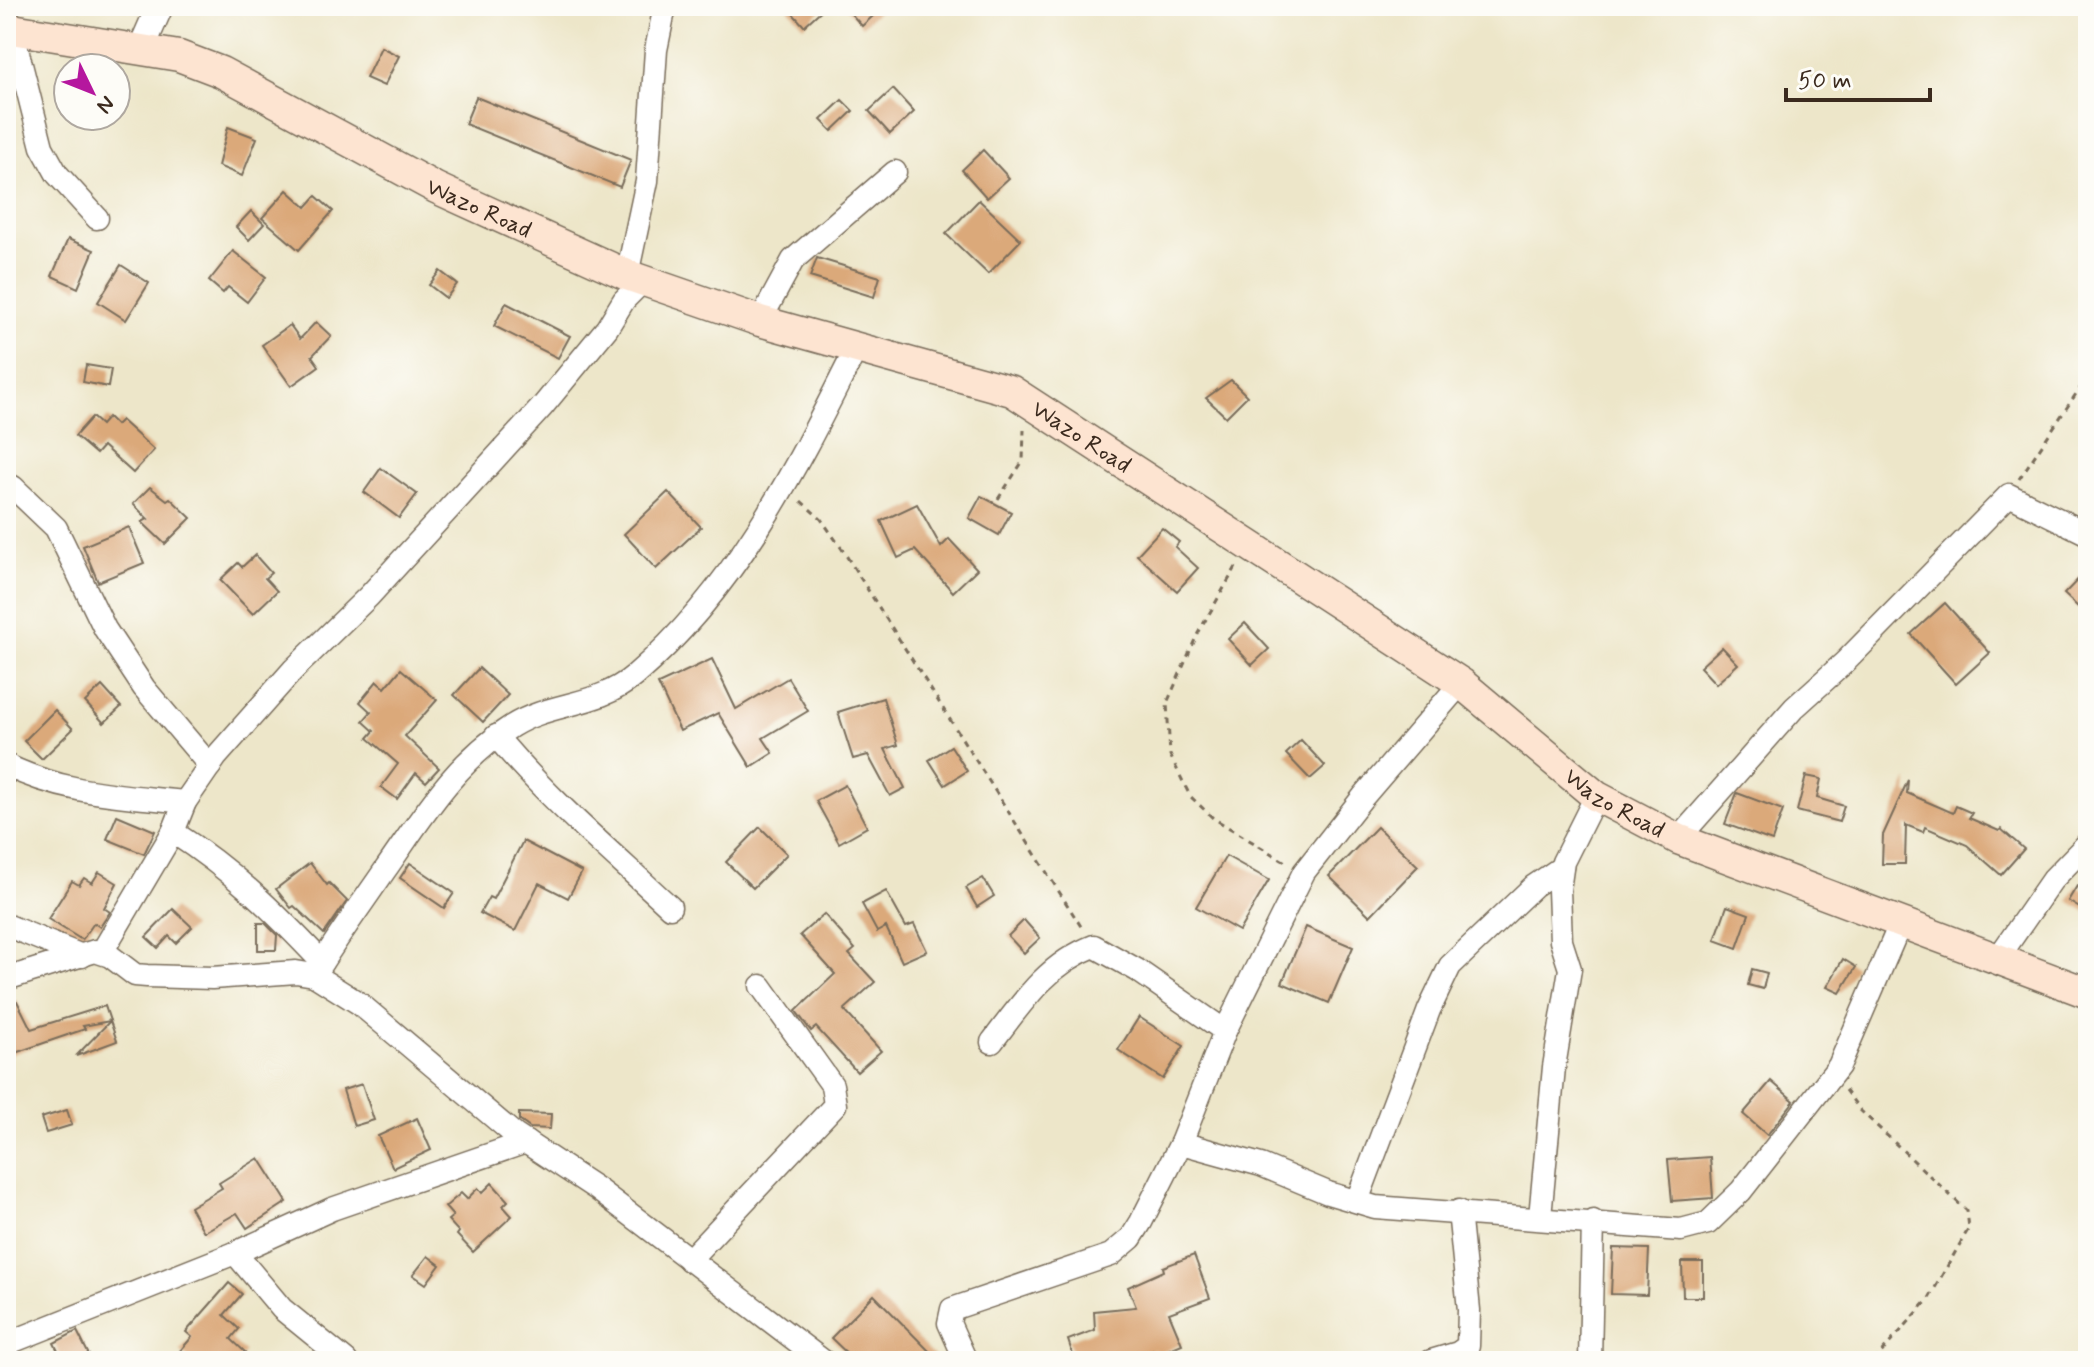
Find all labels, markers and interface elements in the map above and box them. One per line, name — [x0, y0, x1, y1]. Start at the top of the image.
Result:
north arrow — [52, 52, 132, 132]
scale bar — [1786, 52, 1930, 102]
text: 50 m — [1798, 66, 1852, 97]
text: N — [90, 89, 120, 119]
street label: Wazo Road — [421, 172, 536, 246]
street label: Wazo Road — [1025, 394, 1137, 481]
street label: Wazo Road — [1557, 762, 1670, 846]

